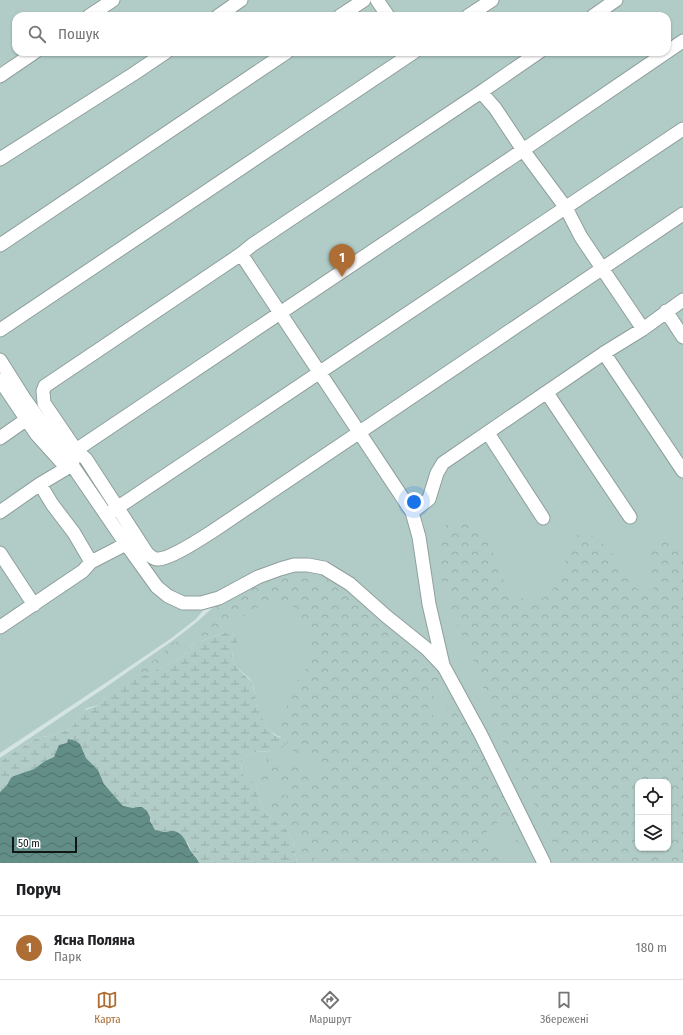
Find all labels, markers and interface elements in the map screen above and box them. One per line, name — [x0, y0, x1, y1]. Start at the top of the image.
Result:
search box — [12, 12, 671, 56]
icon: search — [26, 23, 48, 45]
text: Пошук — [58, 25, 99, 43]
pin: 1 — [329, 244, 355, 277]
your location — [404, 492, 424, 512]
map controls — [635, 779, 671, 851]
button: locate — [635, 779, 671, 815]
button: layers — [635, 815, 671, 851]
scale bar — [12, 835, 77, 854]
text: 50 m — [18, 837, 40, 850]
text: Поруч — [16, 879, 61, 900]
text: Ясна Поляна — [54, 931, 135, 949]
text: 1 — [26, 940, 32, 955]
text: 180 m — [636, 940, 667, 955]
text: Парк — [54, 949, 81, 964]
tab: Карта — [94, 989, 121, 1026]
tab: Маршрут — [309, 989, 351, 1026]
tab: Збережені — [540, 989, 589, 1026]

